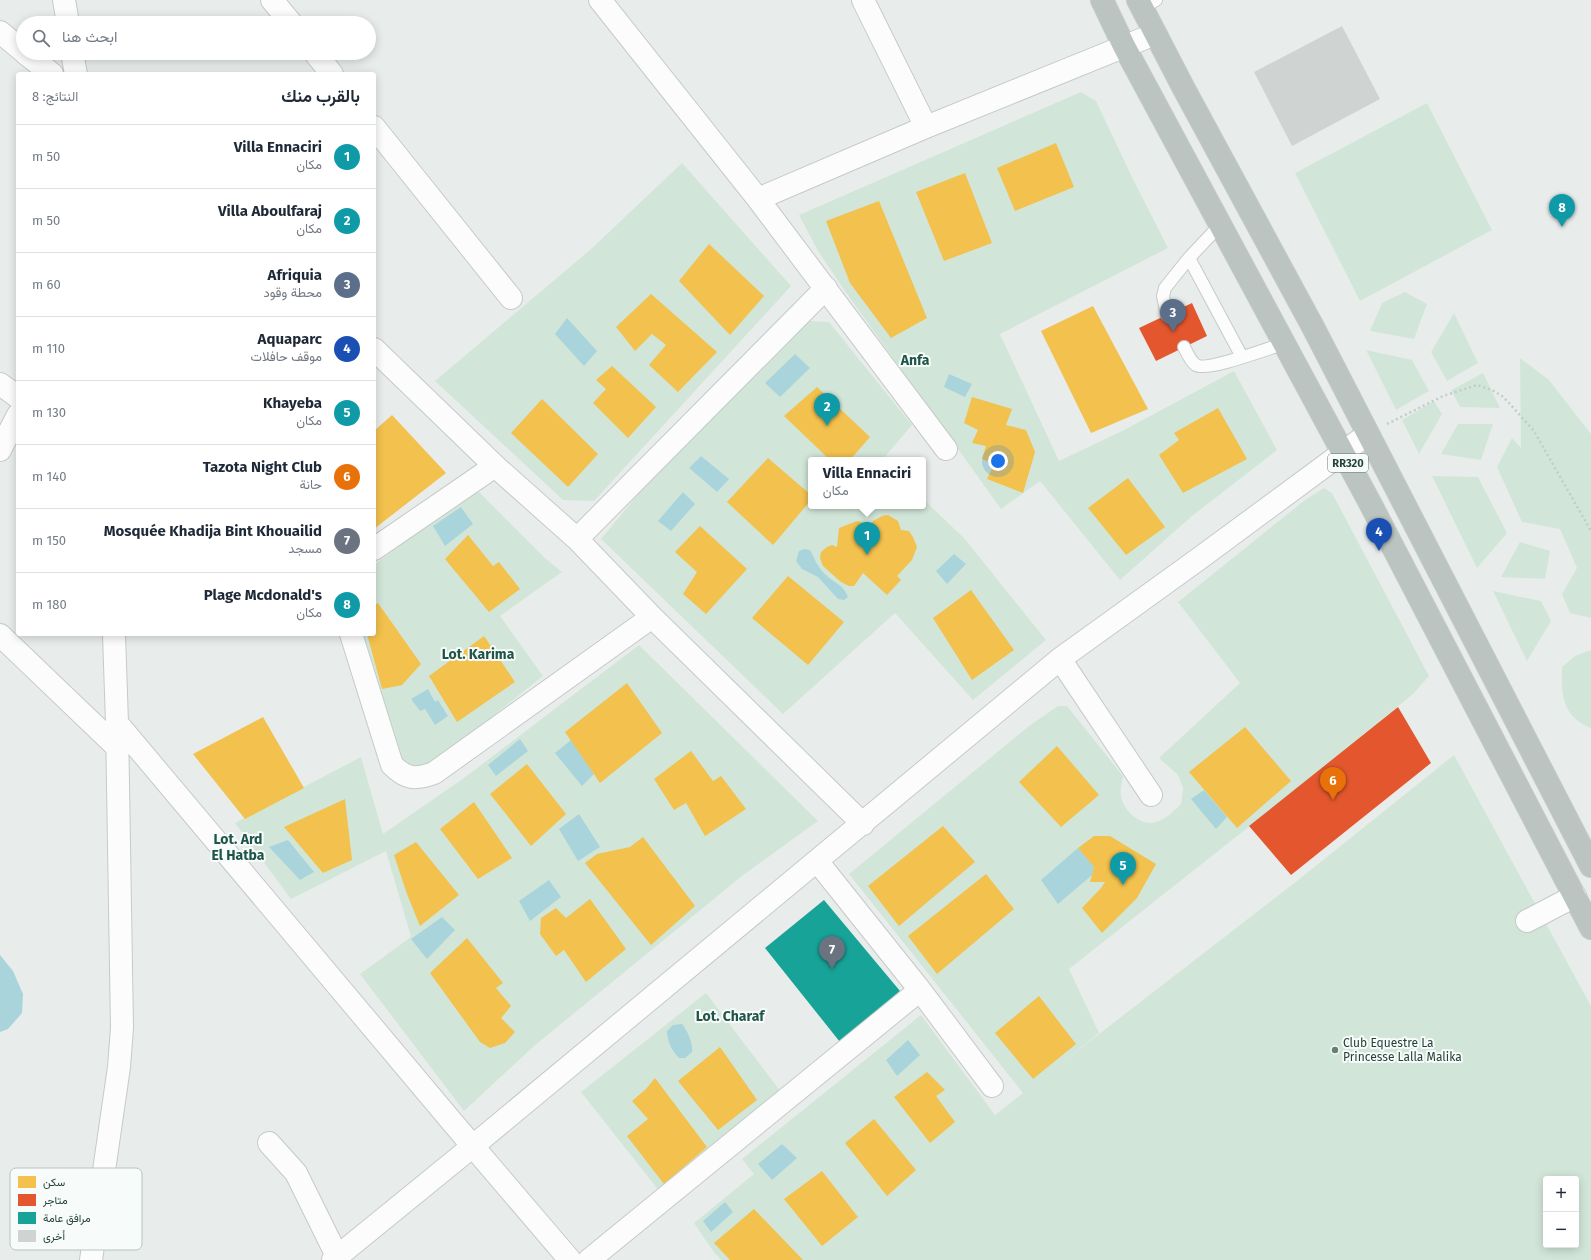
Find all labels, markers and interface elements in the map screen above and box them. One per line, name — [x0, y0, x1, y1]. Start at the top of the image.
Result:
search box — [16, 16, 376, 60]
icon: search — [30, 27, 52, 49]
text: ابحث هنا — [62, 28, 117, 46]
text: بالقرب منك — [281, 86, 360, 107]
text: النتائج: 8 — [32, 89, 78, 104]
text: Villa Ennaciri — [234, 138, 322, 156]
text: 50 m — [32, 149, 60, 164]
text: 1 — [344, 149, 350, 164]
text: مكان — [296, 157, 322, 172]
pin: 8 — [1549, 194, 1575, 227]
text: Villa Aboulfaraj — [218, 202, 322, 220]
text: 50 m — [32, 213, 60, 228]
text: 2 — [344, 213, 350, 228]
text: مكان — [296, 221, 322, 236]
text: Afriquia — [268, 266, 322, 284]
text: 60 m — [32, 277, 61, 292]
text: 3 — [344, 277, 350, 292]
text: محطة وقود — [264, 285, 322, 300]
pin: 3 — [1160, 299, 1186, 332]
text: Aquaparc — [258, 330, 322, 348]
text: 110 m — [32, 341, 65, 356]
text: 4 — [343, 341, 351, 356]
text: موقف حافلات — [251, 349, 322, 364]
district label: Anfa — [900, 352, 930, 369]
pin: 2 — [814, 393, 840, 426]
text: Khayeba — [263, 394, 322, 412]
text: 130 m — [32, 405, 66, 420]
text: 5 — [344, 405, 350, 420]
text: مكان — [296, 413, 322, 428]
your location — [988, 451, 1008, 471]
road number: RR320 — [1328, 454, 1368, 472]
popup — [808, 457, 926, 509]
text: Tazota Night Club — [203, 458, 322, 476]
text: Villa Ennaciri — [823, 464, 911, 482]
text: 140 m — [32, 469, 66, 484]
text: 6 — [343, 469, 351, 484]
text: حانة — [299, 477, 322, 492]
text: مكان — [823, 483, 849, 498]
pin: 4 — [1366, 518, 1392, 551]
text: Mosquée Khadija Bint Khouailid — [104, 522, 322, 540]
pin: 1 — [854, 522, 880, 555]
text: 150 m — [32, 533, 66, 548]
text: 7 — [344, 533, 350, 548]
text: مسجد — [288, 541, 322, 556]
text: Plage Mcdonald's — [204, 586, 322, 604]
text: 180 m — [32, 597, 67, 612]
text: 8 — [343, 597, 351, 612]
text: مكان — [296, 605, 322, 620]
district label: Lot. Karima — [442, 646, 515, 663]
pin: 6 — [1320, 767, 1346, 800]
district label: Lot. Ard El Hatba — [211, 831, 265, 864]
pin: 5 — [1110, 852, 1136, 885]
pin: 7 — [819, 936, 845, 969]
district label: Lot. Charaf — [696, 1008, 766, 1025]
place label: Club Equestre La Princesse Lalla Malika — [1343, 1036, 1462, 1064]
marker: Club Equestre La Princesse Lalla Malika — [1330, 1045, 1340, 1055]
legend — [10, 1168, 142, 1250]
text: سكن — [43, 1176, 66, 1189]
map controls — [1543, 1176, 1579, 1248]
button: + — [1543, 1176, 1579, 1212]
text: متاجر — [42, 1194, 68, 1207]
text: مرافق عامة — [43, 1212, 91, 1225]
button: − — [1543, 1212, 1579, 1248]
text: أخرى — [43, 1230, 65, 1243]

